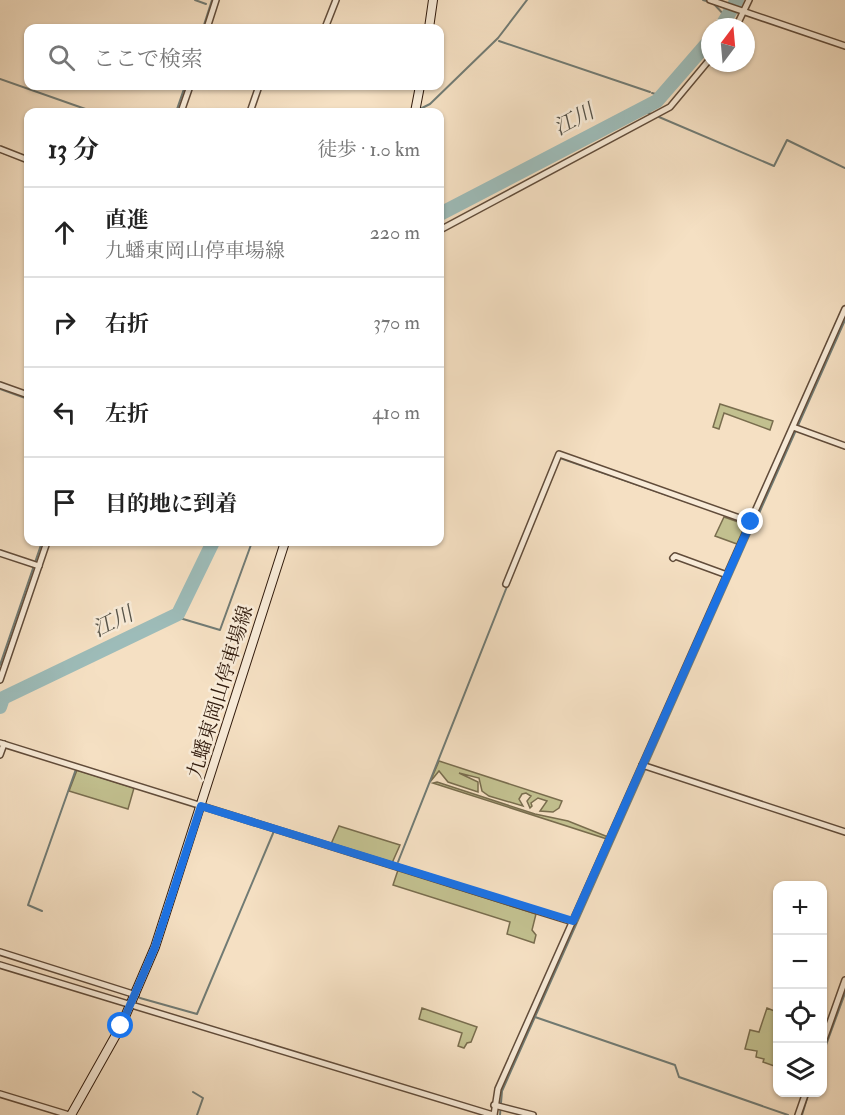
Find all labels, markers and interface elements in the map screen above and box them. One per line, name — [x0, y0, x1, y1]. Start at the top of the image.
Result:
north arrow — [701, 18, 755, 72]
search box — [24, 24, 444, 90]
icon: search — [45, 41, 78, 74]
text: ここで検索 — [93, 45, 203, 73]
water label: 江川 — [549, 97, 601, 142]
text: 13 分 — [48, 134, 99, 166]
text: 徒歩 · 1.0 km — [317, 137, 420, 162]
text: 直進 — [105, 206, 149, 234]
icon: ahead — [48, 216, 81, 249]
text: 220 m — [370, 220, 420, 245]
text: 九蟠東岡山停車場線 — [105, 238, 285, 263]
icon: right — [48, 306, 81, 339]
text: 右折 — [105, 310, 149, 338]
text: 370 m — [373, 310, 420, 335]
icon: left — [48, 396, 81, 429]
text: 左折 — [105, 400, 149, 428]
text: 410 m — [372, 400, 420, 425]
icon: arrive — [48, 486, 81, 519]
text: 目的地に到着 — [105, 490, 237, 518]
route end — [737, 508, 763, 534]
water label: 江川 — [88, 600, 140, 643]
street label: 九蟠東岡山停車場線 — [182, 602, 258, 782]
map controls — [773, 881, 827, 1097]
button: + — [773, 881, 827, 935]
button: − — [773, 935, 827, 989]
button: locate — [773, 989, 827, 1043]
route start — [107, 1012, 133, 1038]
button: layers — [773, 1043, 827, 1097]

